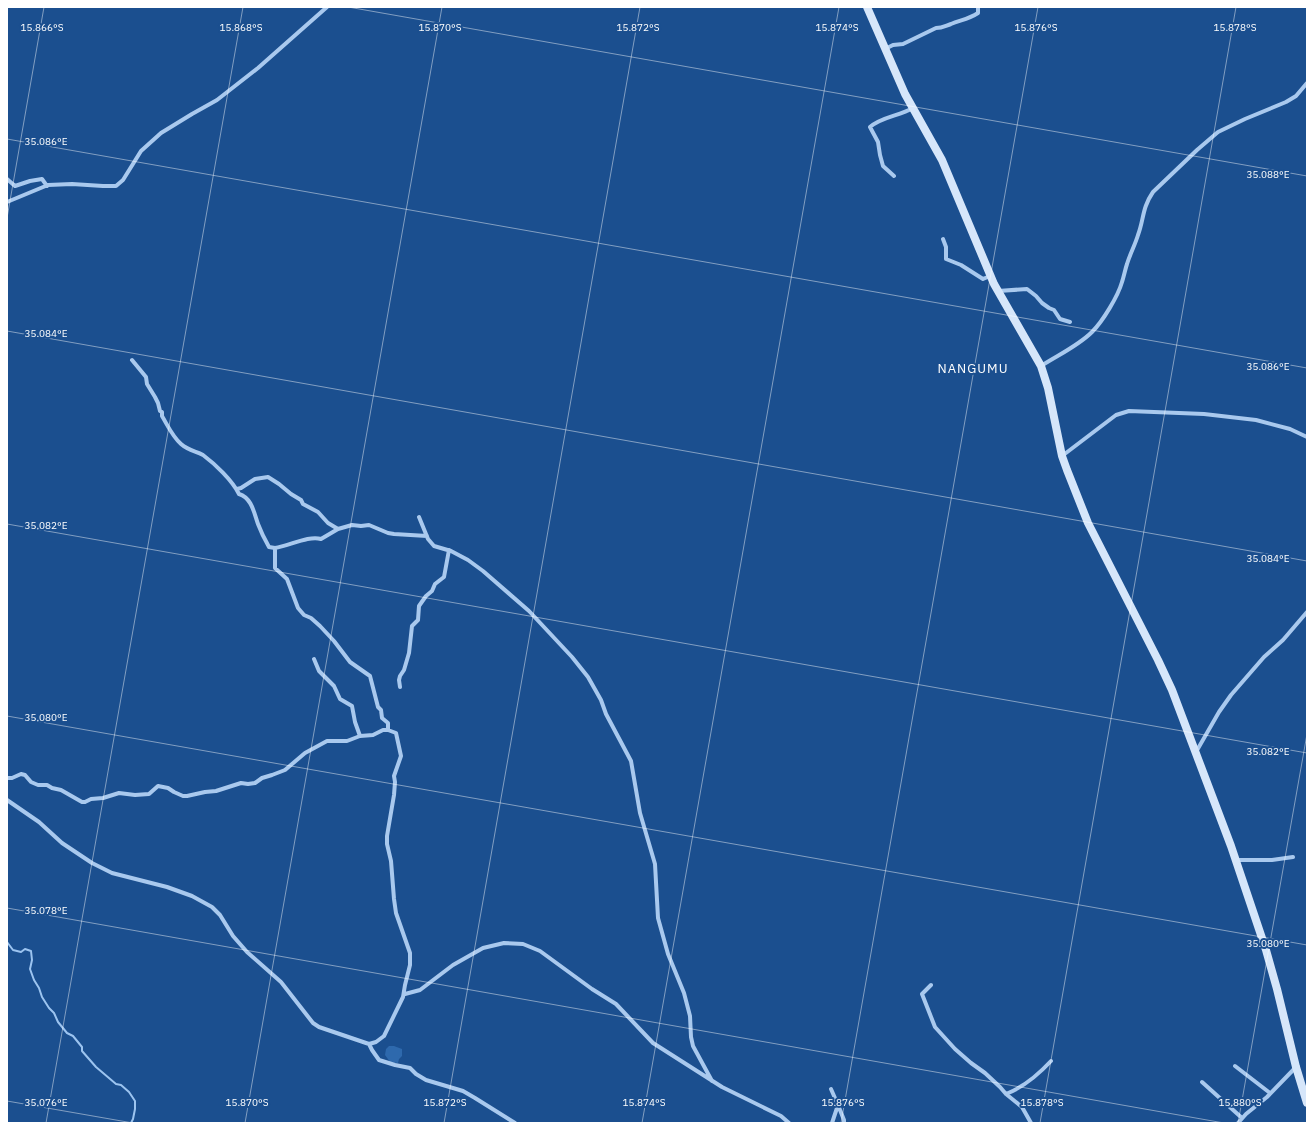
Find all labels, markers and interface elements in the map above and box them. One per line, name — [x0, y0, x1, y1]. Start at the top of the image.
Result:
text: 15.866°S — [20, 21, 64, 34]
text: 15.868°S — [219, 21, 263, 34]
text: 15.870°S — [418, 21, 462, 34]
text: 15.872°S — [616, 21, 660, 34]
text: 15.874°S — [815, 21, 859, 34]
text: 15.876°S — [1014, 21, 1058, 34]
text: 15.878°S — [1213, 21, 1257, 34]
text: 35.086°E — [24, 135, 68, 148]
text: 35.088°E — [1246, 168, 1290, 181]
text: 35.084°E — [24, 327, 68, 340]
district label: NANGUMU — [938, 360, 1008, 377]
text: 35.086°E — [1246, 360, 1290, 373]
text: 35.082°E — [24, 519, 68, 532]
text: 35.084°E — [1246, 552, 1290, 565]
text: 35.080°E — [24, 711, 68, 724]
text: 35.082°E — [1246, 745, 1290, 758]
text: 35.078°E — [24, 904, 68, 917]
text: 35.080°E — [1246, 937, 1290, 950]
text: 35.076°E — [24, 1096, 68, 1109]
text: 15.870°S — [225, 1096, 269, 1109]
text: 15.872°S — [423, 1096, 467, 1109]
text: 15.874°S — [622, 1096, 666, 1109]
text: 15.876°S — [821, 1096, 865, 1109]
text: 15.878°S — [1020, 1096, 1064, 1109]
text: 15.880°S — [1218, 1096, 1262, 1109]

